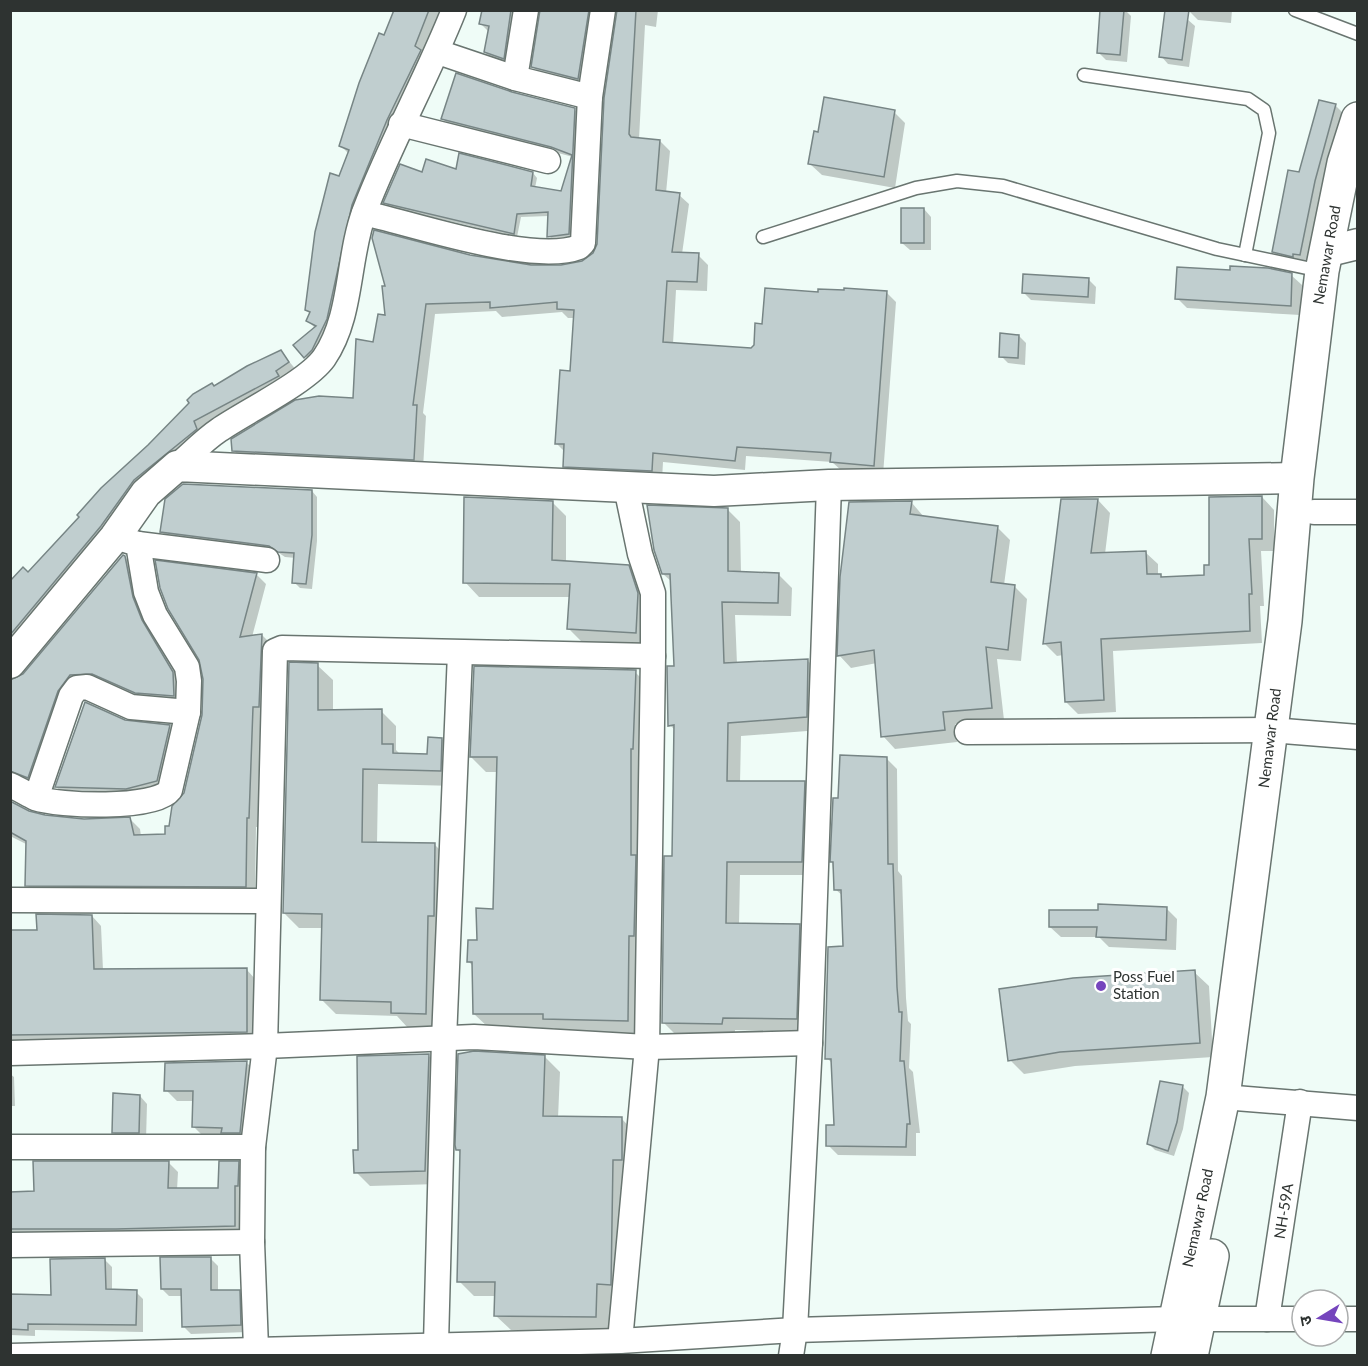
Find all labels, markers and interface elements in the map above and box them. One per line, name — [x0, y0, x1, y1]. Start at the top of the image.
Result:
street label: Nemawar Road — [1308, 204, 1344, 306]
street label: Nemawar Road — [1254, 687, 1284, 789]
place label: Poss Fuel Station — [1113, 967, 1175, 1002]
marker: Poss Fuel Station — [1094, 979, 1108, 993]
street label: Nemawar Road — [1178, 1167, 1216, 1269]
street label: NH-59A — [1270, 1181, 1296, 1240]
north arrow — [1290, 1288, 1350, 1348]
text: उ — [1294, 1314, 1315, 1327]

